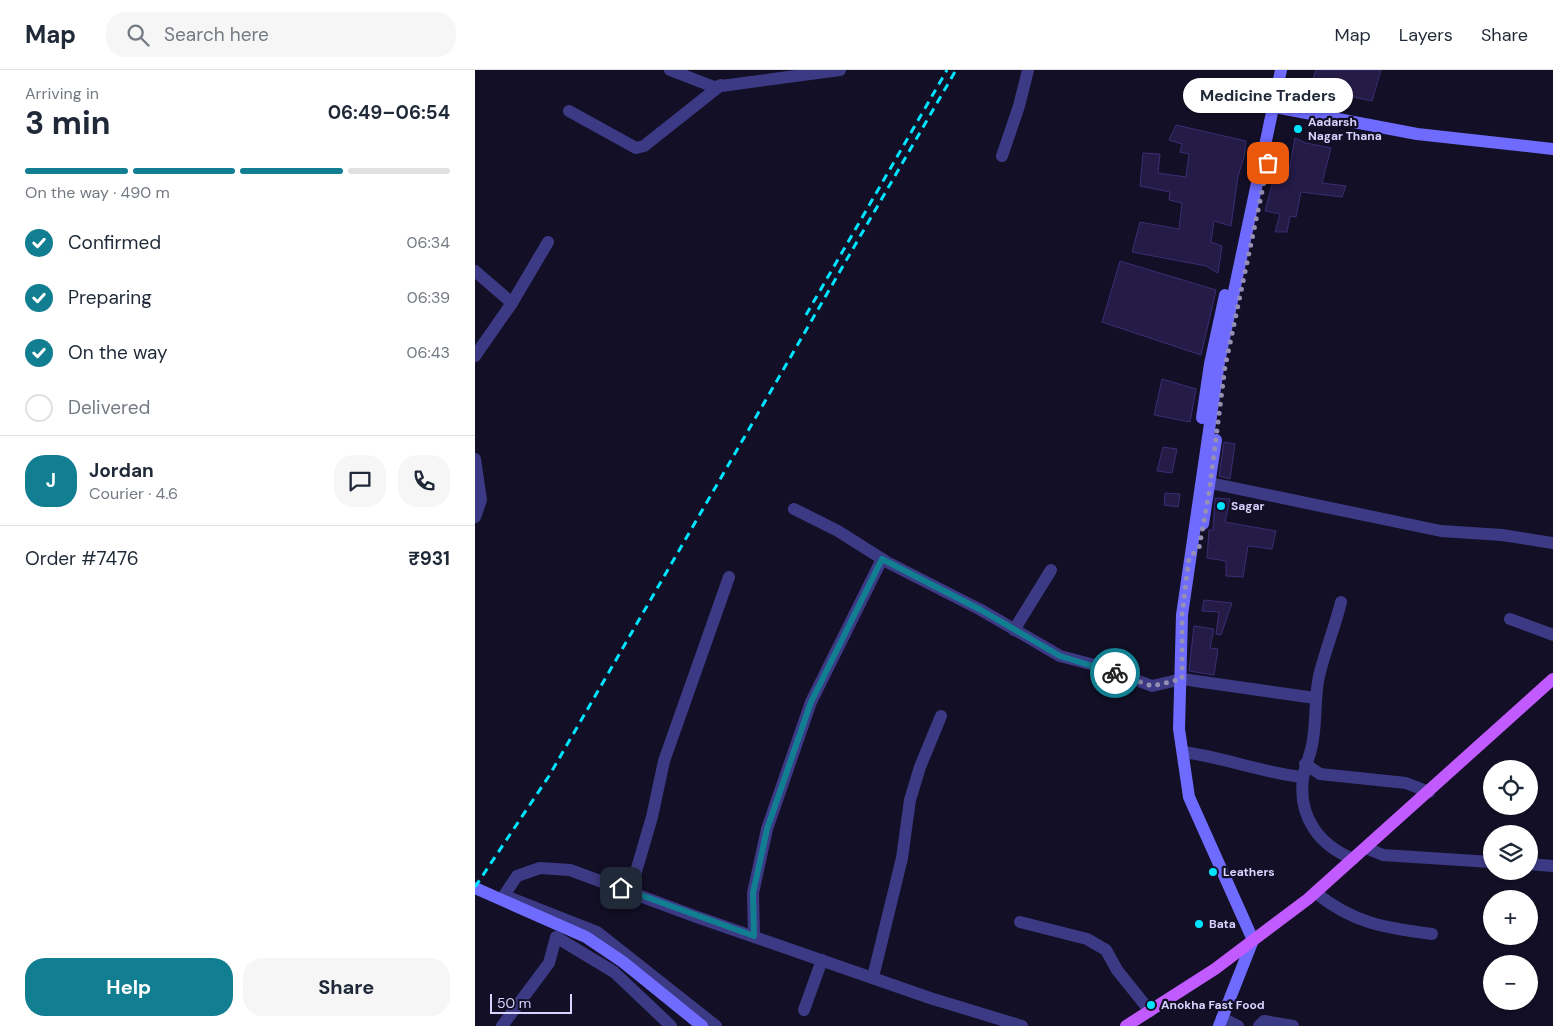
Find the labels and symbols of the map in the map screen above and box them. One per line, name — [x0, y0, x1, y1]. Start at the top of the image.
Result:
callout: Medicine Traders — [1183, 78, 1353, 113]
place label: Aadarsh Nagar Thana — [1308, 114, 1382, 144]
marker: Aadarsh Nagar Thana — [1292, 123, 1304, 135]
pin — [1247, 142, 1289, 184]
place label: Sagar — [1231, 498, 1264, 514]
marker: Sagar — [1215, 500, 1227, 512]
courier — [1090, 648, 1140, 698]
place label: Leathers — [1223, 864, 1275, 880]
marker: Leathers — [1207, 866, 1219, 878]
pin — [600, 867, 642, 909]
place label: Bata — [1209, 916, 1236, 932]
marker: Bata — [1193, 918, 1205, 930]
scale bar — [490, 991, 573, 1014]
place label: Anokha Fast Food — [1161, 997, 1265, 1013]
marker: Anokha Fast Food — [1145, 999, 1157, 1011]

